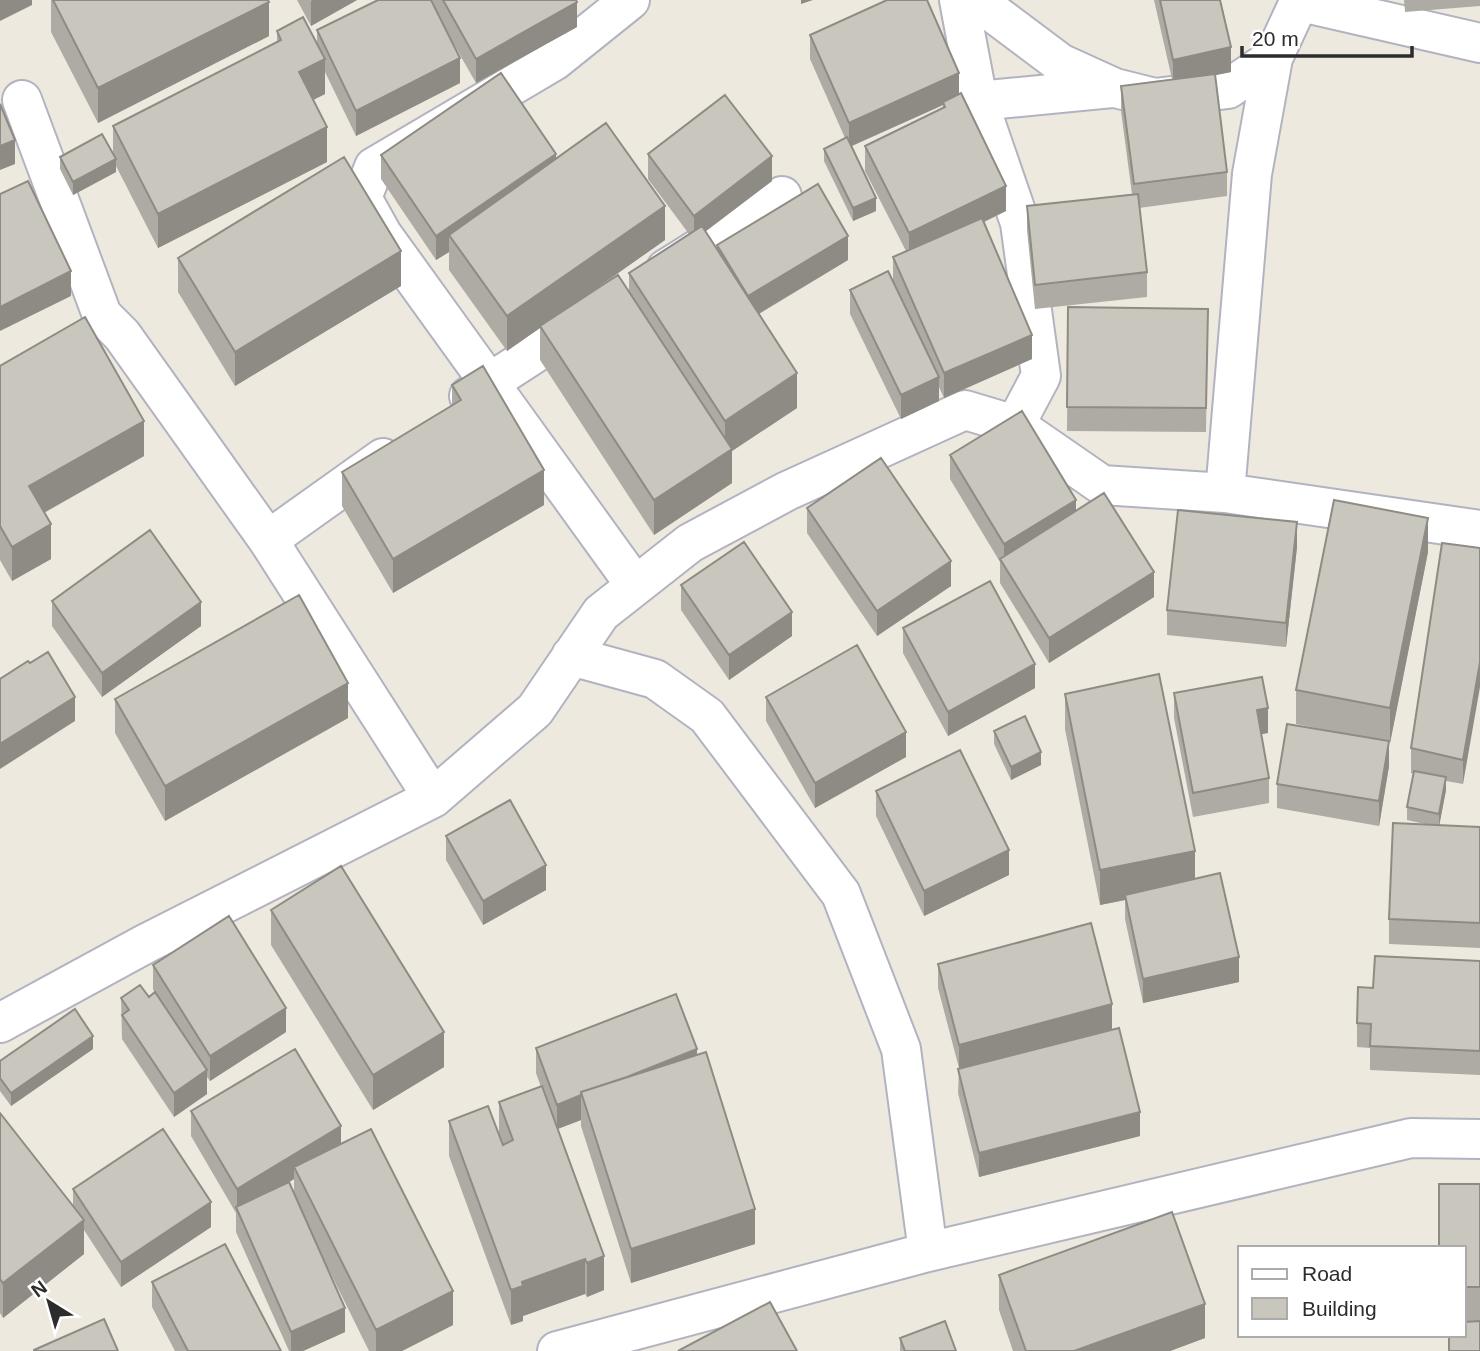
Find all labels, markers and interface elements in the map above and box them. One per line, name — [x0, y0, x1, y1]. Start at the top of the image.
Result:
scale bar — [1242, 14, 1412, 58]
text: 20 m — [1252, 27, 1299, 50]
legend — [1238, 1246, 1466, 1337]
text: Road — [1302, 1262, 1352, 1285]
north arrow — [14, 1267, 84, 1337]
text: N — [27, 1276, 51, 1301]
text: Building — [1302, 1297, 1377, 1320]

